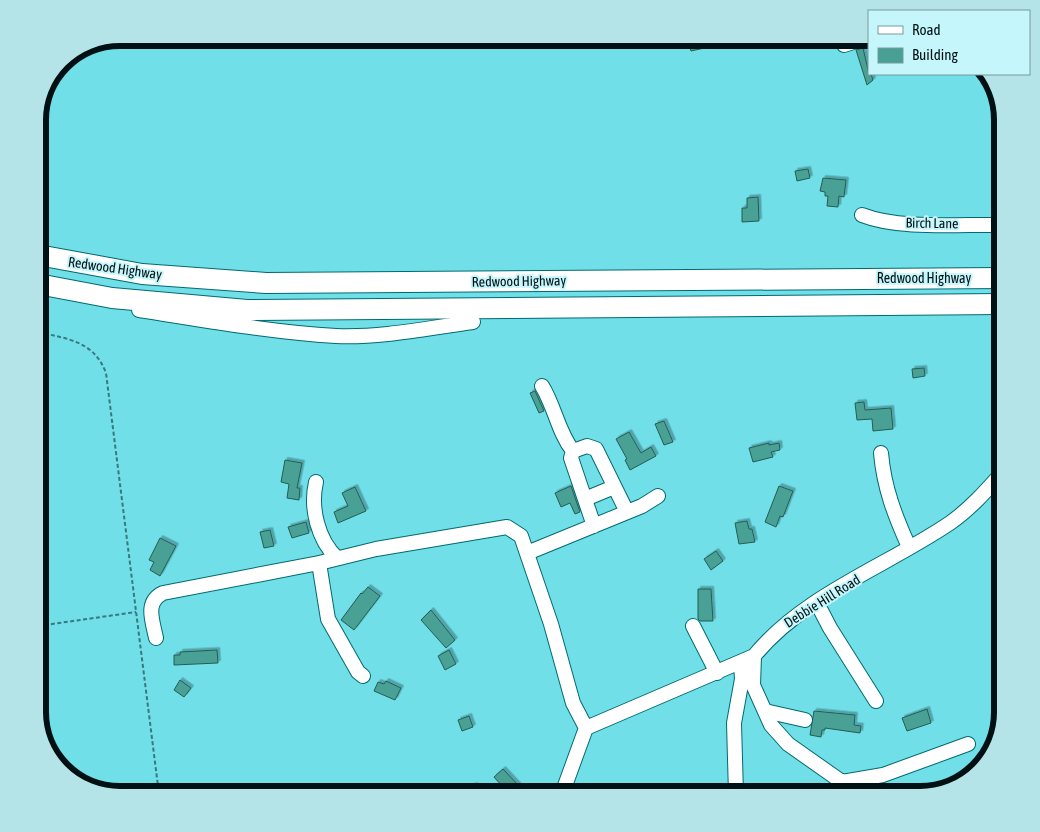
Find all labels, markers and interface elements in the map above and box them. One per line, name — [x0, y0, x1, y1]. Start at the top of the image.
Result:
legend — [868, 10, 1030, 75]
text: Road — [912, 21, 941, 38]
text: Building — [912, 46, 958, 63]
street label: Birch Lane — [905, 215, 959, 231]
street label: Redwood Highway — [67, 254, 163, 283]
street label: Redwood Highway — [877, 270, 971, 286]
street label: Redwood Highway — [472, 272, 567, 290]
street label: Debbie Hill Road — [781, 571, 863, 631]

